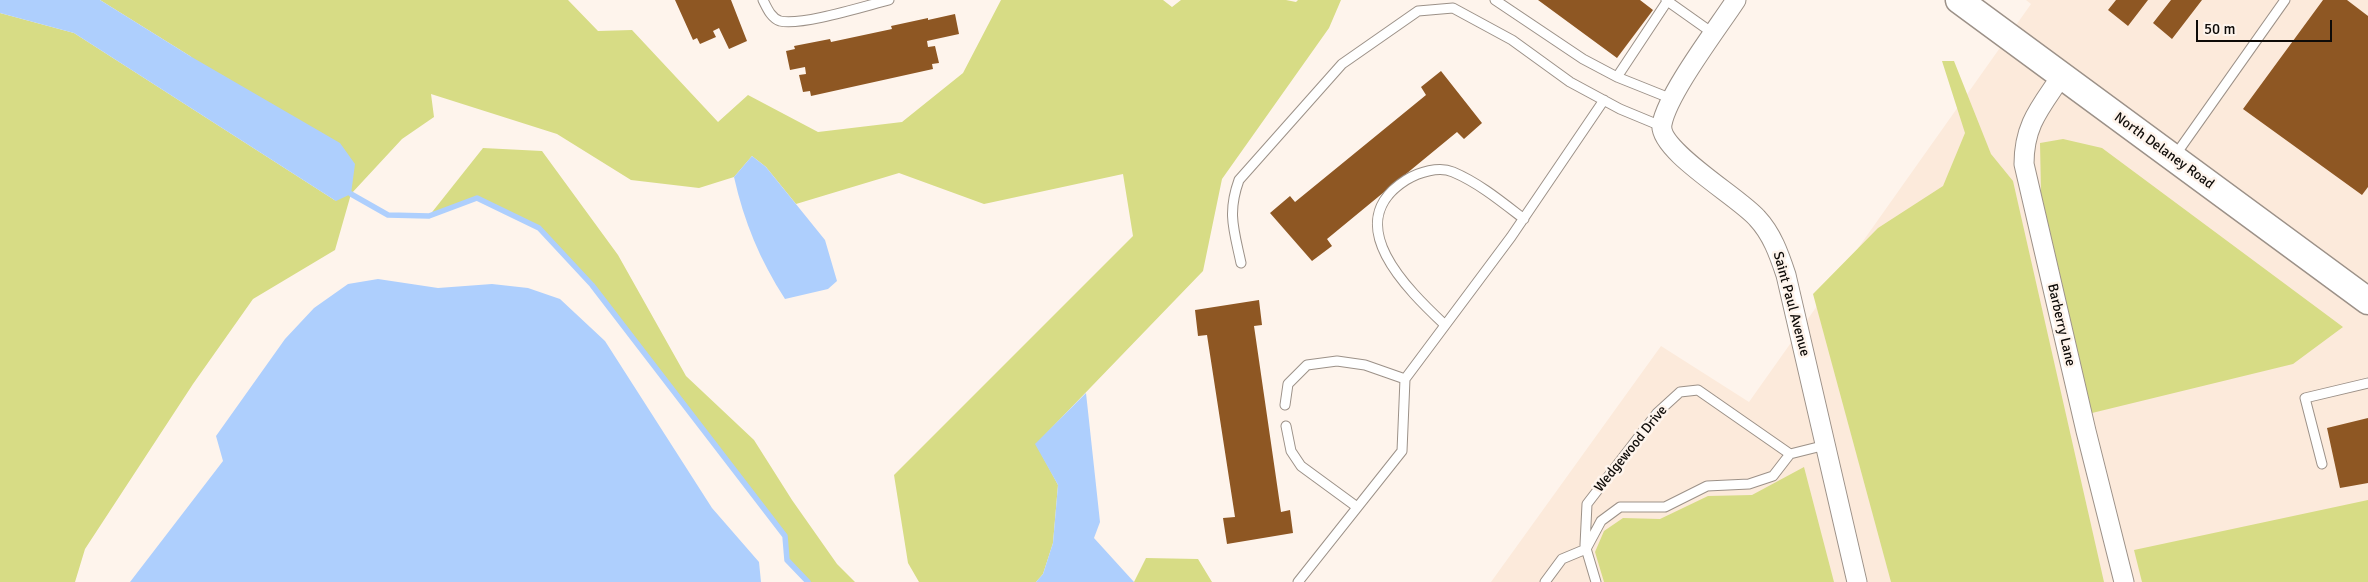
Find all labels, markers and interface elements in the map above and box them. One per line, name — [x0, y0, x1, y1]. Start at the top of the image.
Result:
scale bar — [2198, 10, 2334, 42]
text: 50 m — [2204, 20, 2235, 38]
street label: North Delaney Road — [2111, 109, 2217, 193]
street label: Saint Paul Avenue — [1769, 250, 1813, 358]
street label: Barberry Lane — [2043, 282, 2079, 368]
street label: Wedgewood Drive — [1591, 402, 1671, 496]

